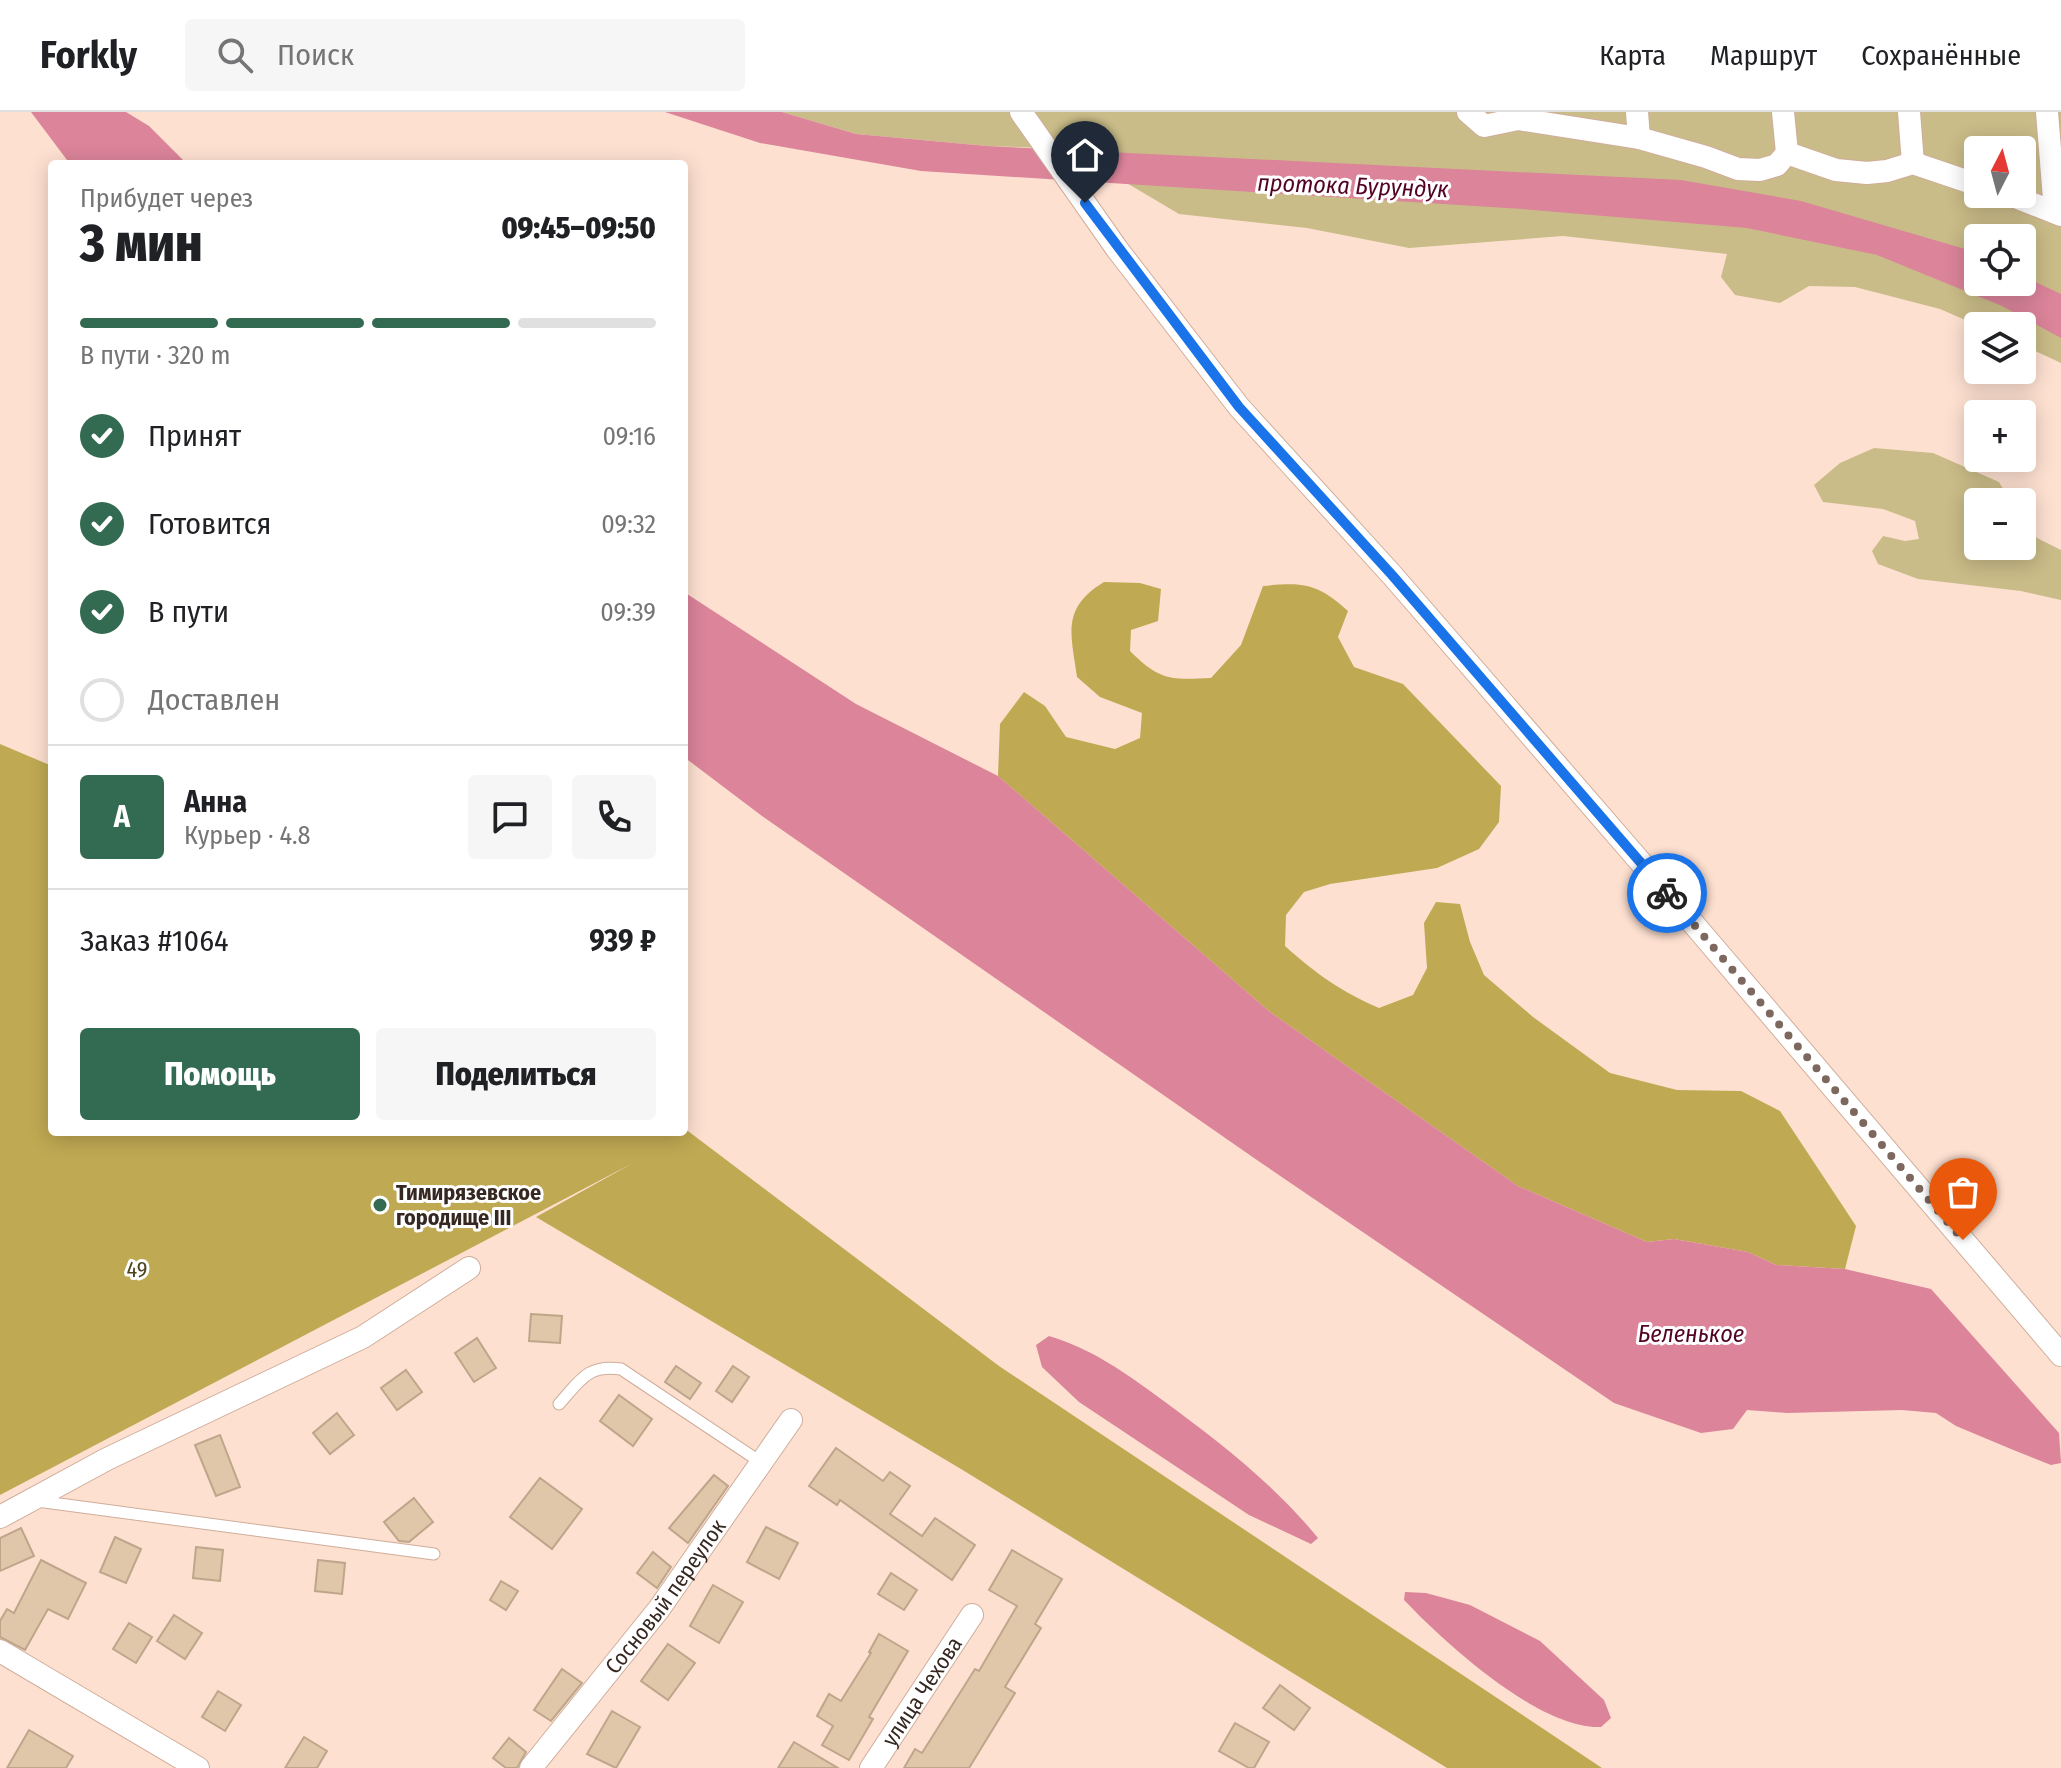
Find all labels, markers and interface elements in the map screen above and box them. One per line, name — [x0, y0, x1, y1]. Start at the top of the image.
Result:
search box — [185, 19, 745, 91]
text: Forkly — [40, 32, 137, 78]
icon: search — [213, 33, 257, 77]
text: Поиск — [277, 37, 354, 73]
text: Карта — [1599, 39, 1666, 72]
text: Маршрут — [1710, 39, 1817, 72]
text: Сохранённые — [1861, 39, 2021, 72]
pin — [1051, 121, 1119, 203]
icon: home — [1063, 133, 1107, 177]
north arrow — [1964, 136, 2036, 208]
map controls — [1964, 136, 2036, 560]
water label: протока Бурундук — [1257, 169, 1450, 203]
text: Прибудет через — [80, 183, 253, 214]
text: 09:45–09:50 — [501, 210, 656, 246]
text: 3 мин — [80, 212, 203, 275]
button: locate — [1964, 224, 2036, 296]
button: layers — [1964, 312, 2036, 384]
text: В пути · 320 m — [80, 340, 231, 371]
button: + — [1964, 400, 2036, 472]
icon: check — [80, 414, 124, 458]
text: Принят — [148, 418, 241, 454]
text: 09:16 — [603, 421, 656, 452]
button: − — [1964, 488, 2036, 560]
icon: check — [80, 502, 124, 546]
text: Готовится — [148, 506, 271, 542]
text: 09:32 — [601, 509, 656, 540]
icon: check — [80, 590, 124, 634]
text: В пути — [148, 594, 229, 630]
text: 09:39 — [600, 597, 656, 628]
text: Доставлен — [148, 682, 280, 718]
button: chat — [468, 775, 552, 859]
button: phone — [572, 775, 656, 859]
text: Анна — [184, 784, 247, 820]
text: А — [114, 799, 130, 835]
text: Курьер · 4.8 — [184, 820, 311, 851]
courier — [1627, 853, 1707, 933]
icon: bike — [1645, 871, 1689, 915]
text: Заказ #1064 — [80, 923, 229, 959]
text: 939 ₽ — [589, 923, 656, 959]
button: Помощь — [80, 1028, 360, 1120]
button: Поделиться — [376, 1028, 656, 1120]
pin — [1929, 1158, 1997, 1240]
icon: bag — [1941, 1170, 1985, 1214]
place label: Тимирязевское городище III — [396, 1179, 541, 1231]
marker: Тимирязевское городище III — [371, 1196, 389, 1214]
park label: 49 — [127, 1256, 147, 1283]
water label: Беленькое — [1638, 1320, 1744, 1348]
street label: Сосновый переулок — [599, 1514, 732, 1679]
street label: улица Чехова — [876, 1632, 968, 1751]

